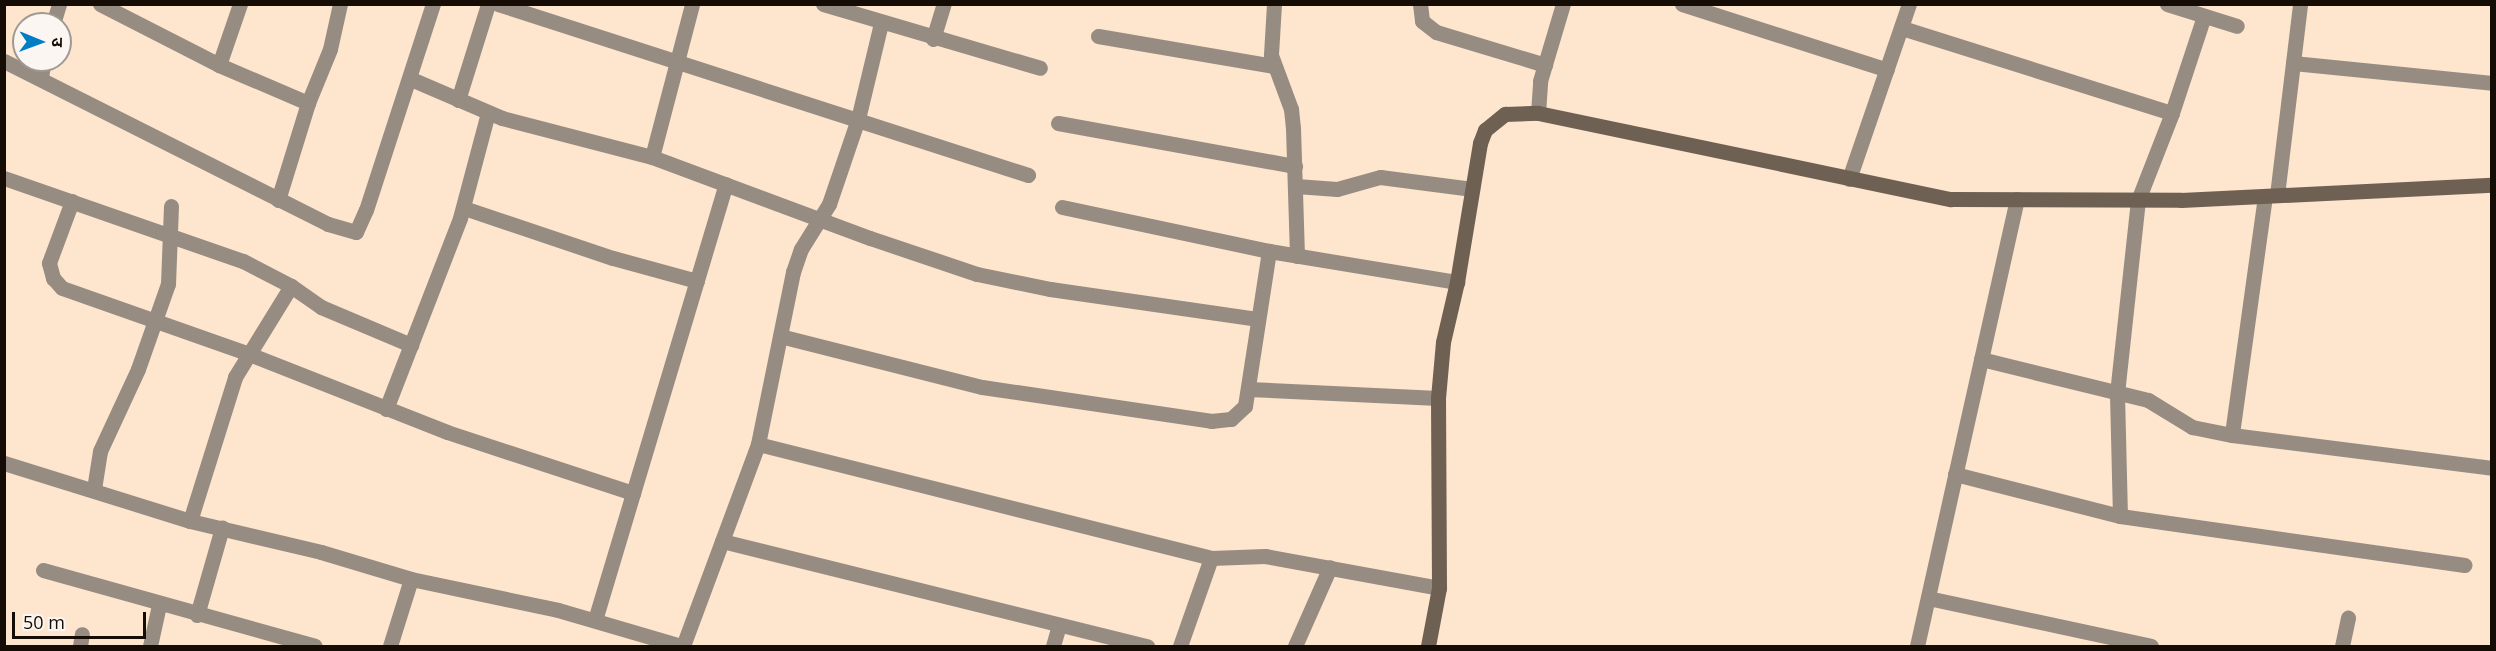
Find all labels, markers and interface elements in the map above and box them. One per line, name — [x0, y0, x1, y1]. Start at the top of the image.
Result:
north arrow — [12, 12, 72, 72]
text: उ — [47, 37, 69, 47]
scale bar — [15, 600, 148, 638]
text: 50 m — [23, 610, 65, 634]

